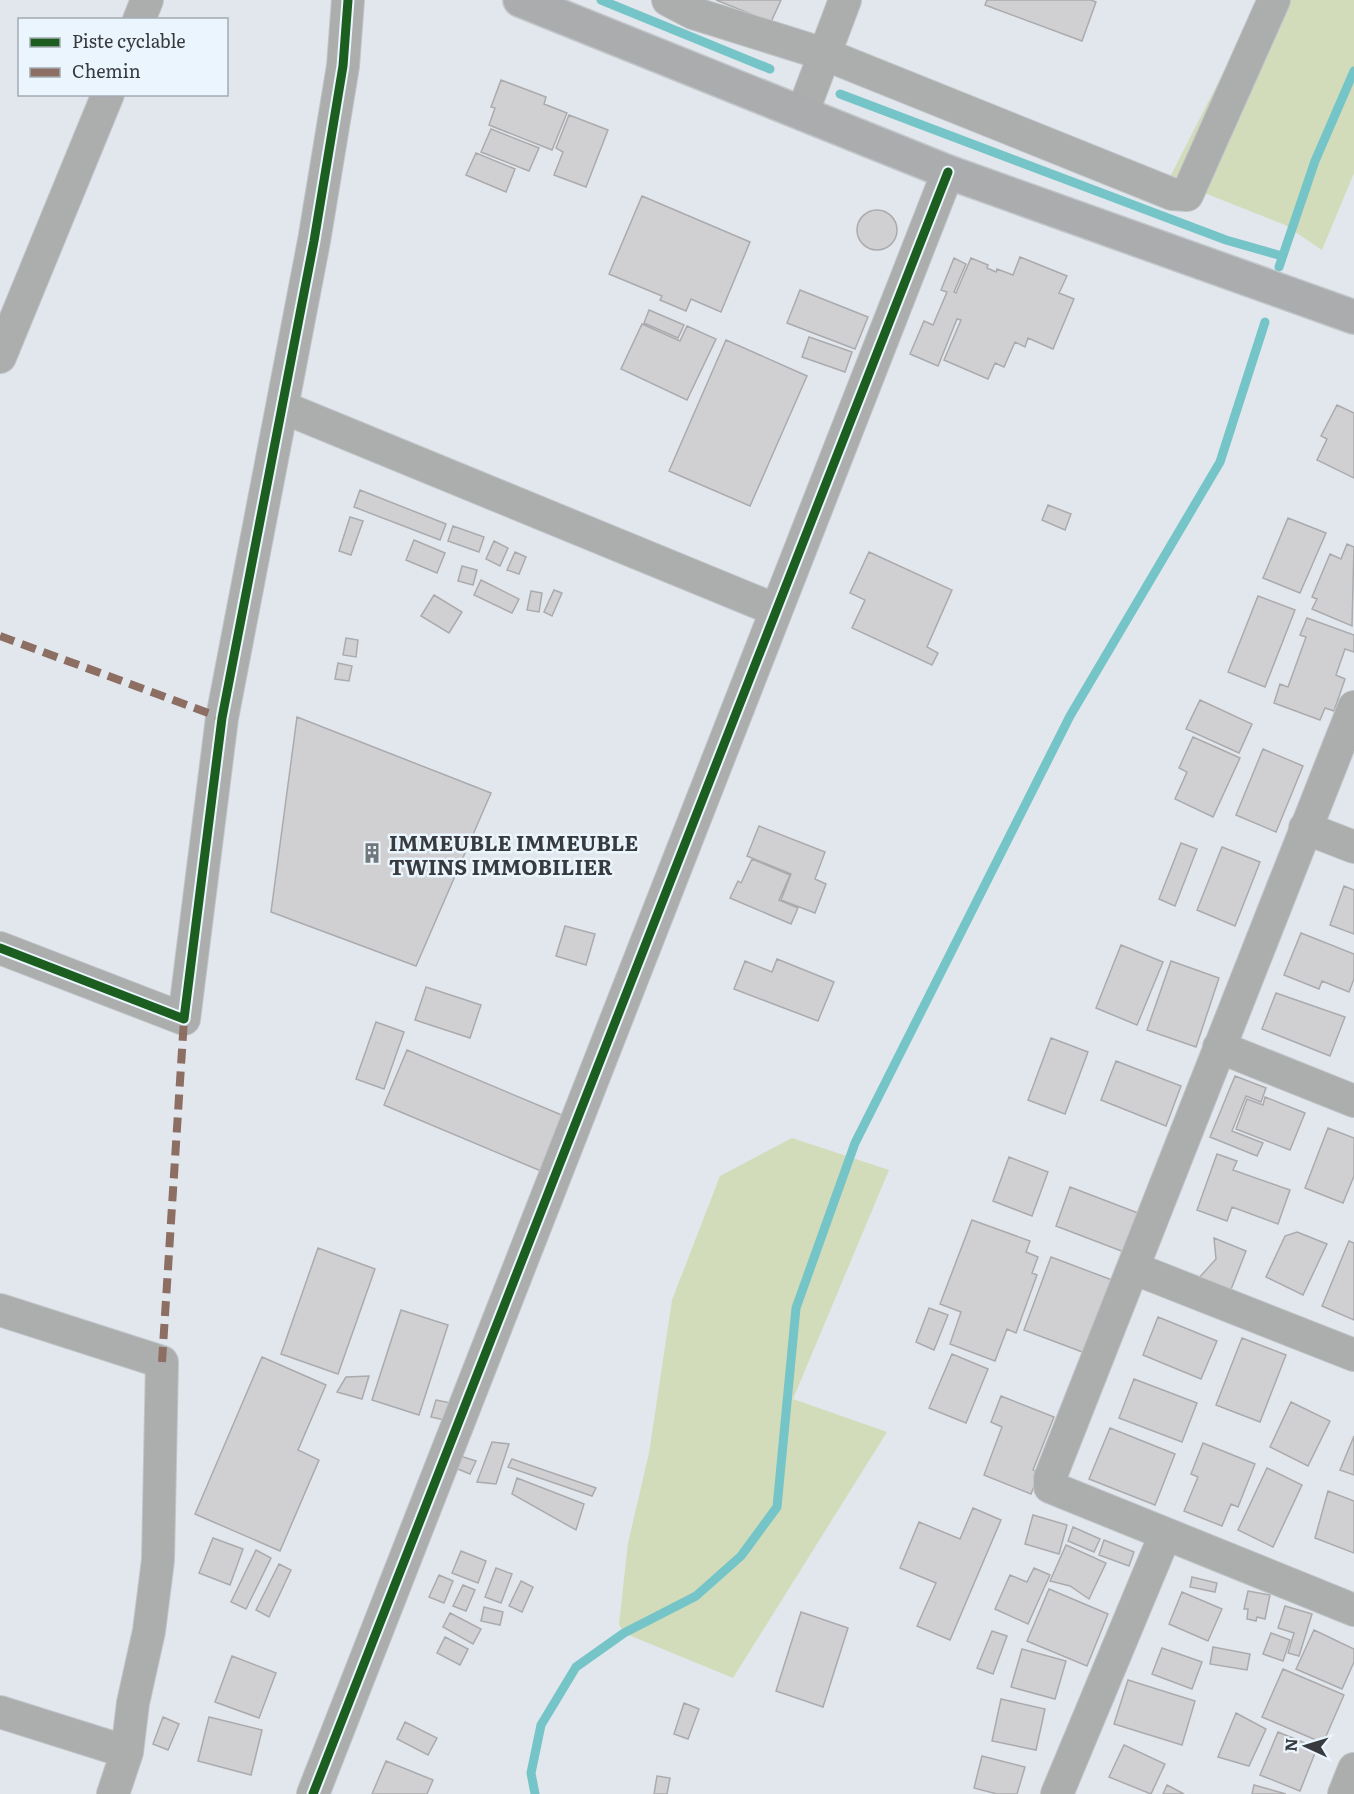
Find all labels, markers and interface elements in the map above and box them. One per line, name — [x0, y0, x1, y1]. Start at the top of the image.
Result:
legend — [18, 18, 228, 96]
text: Piste cyclable — [72, 27, 186, 54]
text: Chemin — [72, 57, 141, 84]
place label: IMMEUBLE IMMEUBLE TWINS IMMOBILIER — [389, 826, 638, 881]
building icon: IMMEUBLE IMMEUBLE TWINS IMMOBILIER — [360, 841, 384, 865]
north arrow — [1276, 1716, 1336, 1776]
text: N — [1278, 1737, 1302, 1752]

